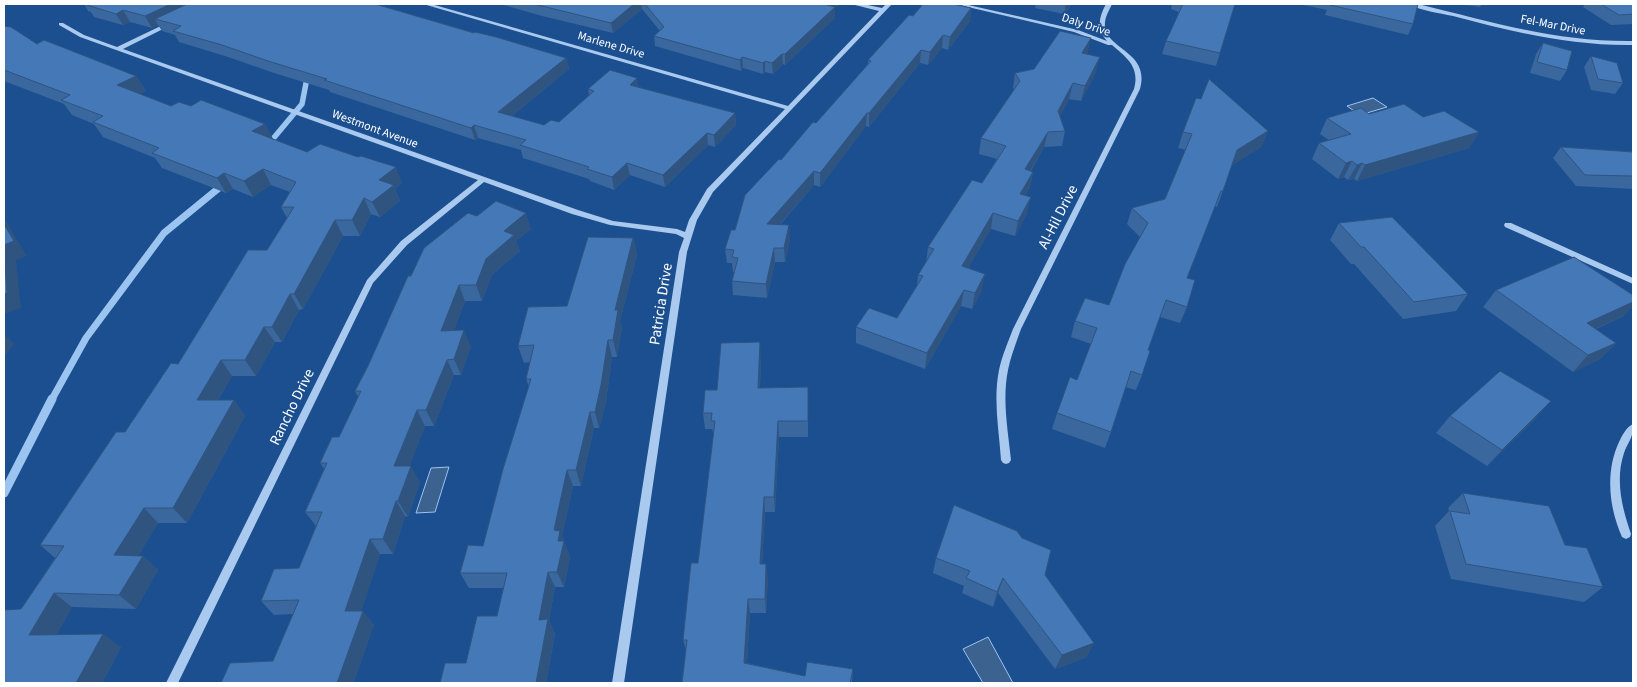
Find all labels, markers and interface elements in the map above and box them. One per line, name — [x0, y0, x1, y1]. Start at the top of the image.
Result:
street label: Daly Drive — [1059, 9, 1113, 41]
street label: Fel-Mar Drive — [1519, 10, 1587, 40]
street label: Marlene Drive — [576, 27, 646, 63]
street label: Westmont Avenue — [329, 106, 421, 153]
street label: Al-Hil Drive — [1033, 181, 1083, 253]
street label: Patricia Drive — [644, 261, 678, 347]
street label: Rancho Drive — [264, 365, 320, 449]

